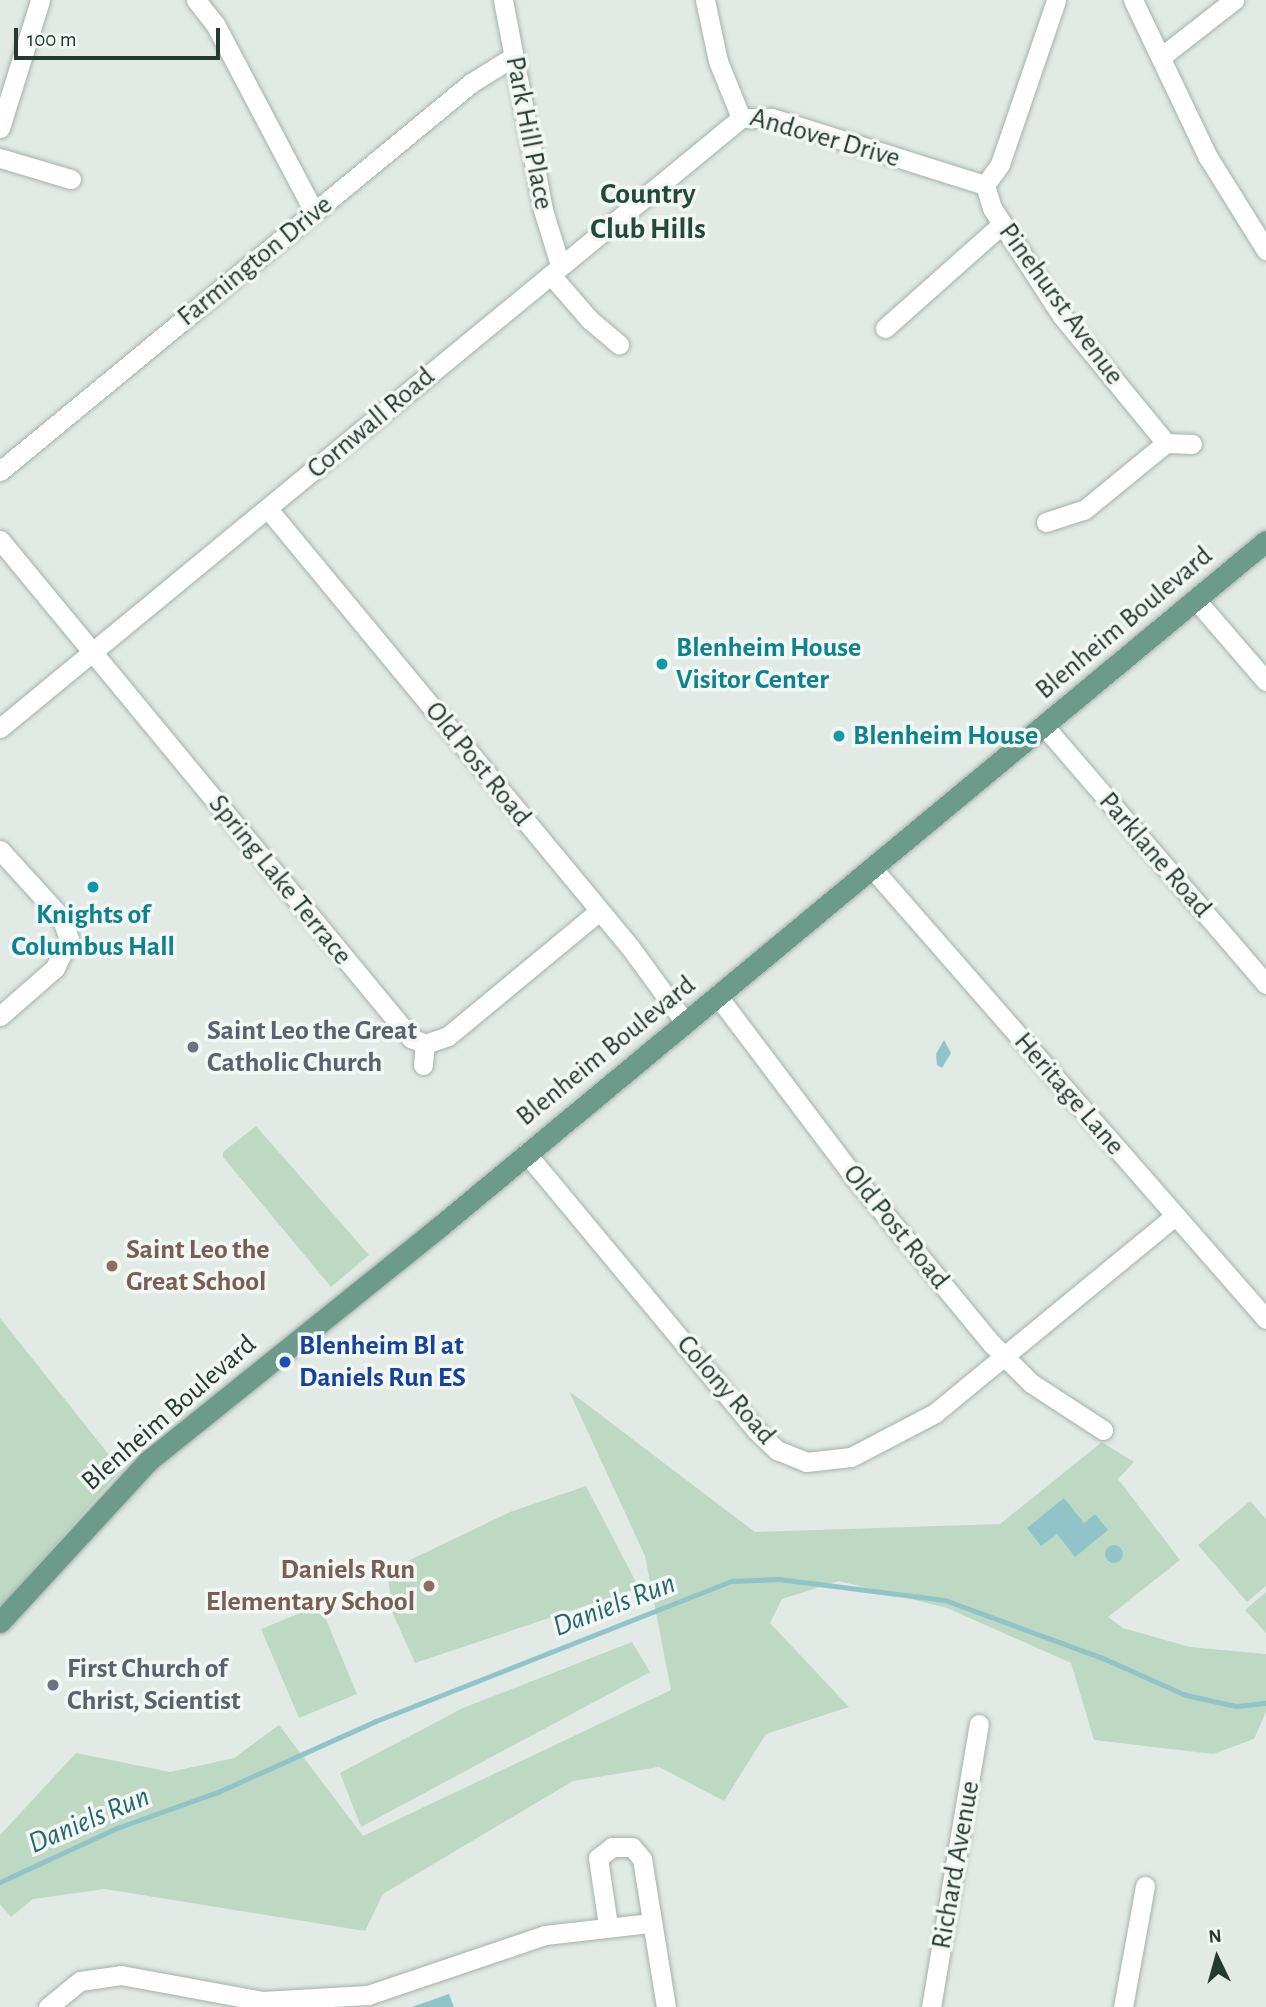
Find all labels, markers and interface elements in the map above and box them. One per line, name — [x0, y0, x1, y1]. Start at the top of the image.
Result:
scale bar — [18, 14, 224, 58]
text: 100 m — [27, 29, 77, 50]
street label: Park Hill Place — [498, 54, 560, 212]
street label: Andover Drive — [746, 101, 904, 175]
district label: Country Club Hills — [590, 176, 706, 246]
street label: Farmington Drive — [171, 188, 339, 334]
street label: Pinehurst Avenue — [991, 217, 1131, 391]
street label: Cornwall Road — [300, 360, 442, 486]
street label: Blenheim Boulevard — [1029, 539, 1219, 707]
place label: Blenheim House Visitor Center — [676, 631, 861, 697]
marker: Blenheim House Visitor Center — [654, 656, 670, 672]
street label: Old Post Road — [418, 695, 538, 833]
place label: Blenheim House — [853, 719, 1038, 753]
marker: Blenheim House — [831, 728, 847, 744]
street label: Parklane Road — [1091, 785, 1219, 925]
street label: Spring Lake Terrace — [201, 788, 359, 972]
marker: Knights of Columbus Hall — [85, 879, 101, 895]
place label: Knights of Columbus Hall — [11, 898, 175, 964]
street label: Blenheim Boulevard — [510, 968, 702, 1134]
place label: Saint Leo the Great Catholic Church — [207, 1014, 417, 1080]
street label: Heritage Lane — [1006, 1026, 1132, 1162]
marker: Saint Leo the Great Catholic Church — [185, 1039, 201, 1055]
street label: Old Post Road — [836, 1158, 956, 1296]
place label: Saint Leo the Great School — [126, 1233, 270, 1299]
marker: Saint Leo the Great School — [104, 1258, 120, 1274]
street label: Blenheim Boulevard — [75, 1328, 263, 1498]
street label: Colony Road — [669, 1328, 783, 1452]
place label: Blenheim Bl at Daniels Run ES — [299, 1329, 466, 1395]
marker: Blenheim Bl at Daniels Run ES — [277, 1354, 293, 1370]
place label: Daniels Run Elementary School — [206, 1553, 415, 1619]
water label: Daniels Run — [548, 1565, 680, 1645]
marker: Daniels Run Elementary School — [421, 1578, 437, 1594]
place label: First Church of Christ, Scientist — [67, 1652, 240, 1718]
marker: First Church of Christ, Scientist — [45, 1677, 61, 1693]
water label: Daniels Run — [23, 1778, 155, 1862]
street label: Richard Avenue — [925, 1778, 987, 1952]
north arrow — [1182, 1923, 1252, 1993]
text: N — [1208, 1927, 1223, 1947]

